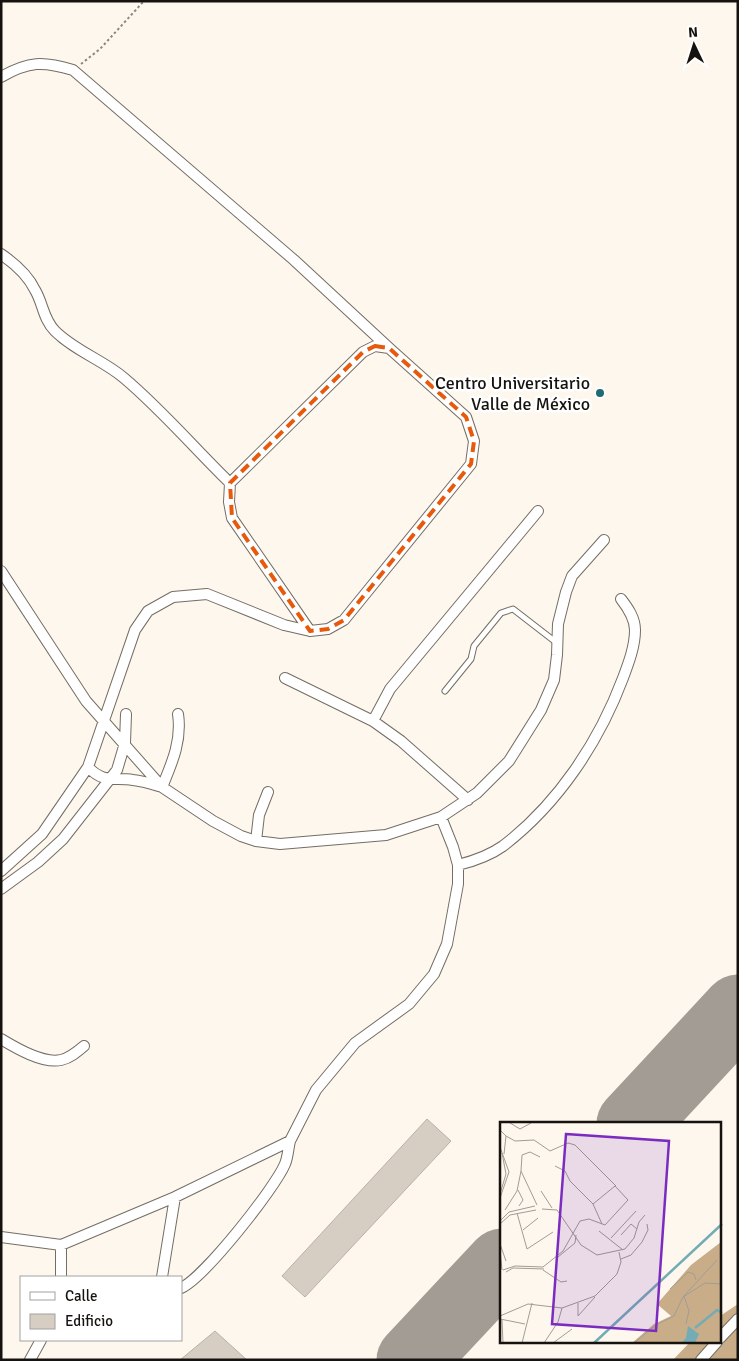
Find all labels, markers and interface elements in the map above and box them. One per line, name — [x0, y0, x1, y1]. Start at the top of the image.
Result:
north arrow — [669, 20, 719, 70]
text: N — [688, 24, 699, 41]
place label: Centro Universitario Valle de México — [435, 372, 590, 415]
marker: Centro Universitario Valle de México — [594, 387, 606, 399]
inset map — [500, 1122, 722, 1344]
legend — [20, 1276, 182, 1341]
text: Calle — [65, 1287, 98, 1305]
text: Edificio — [65, 1312, 113, 1330]

